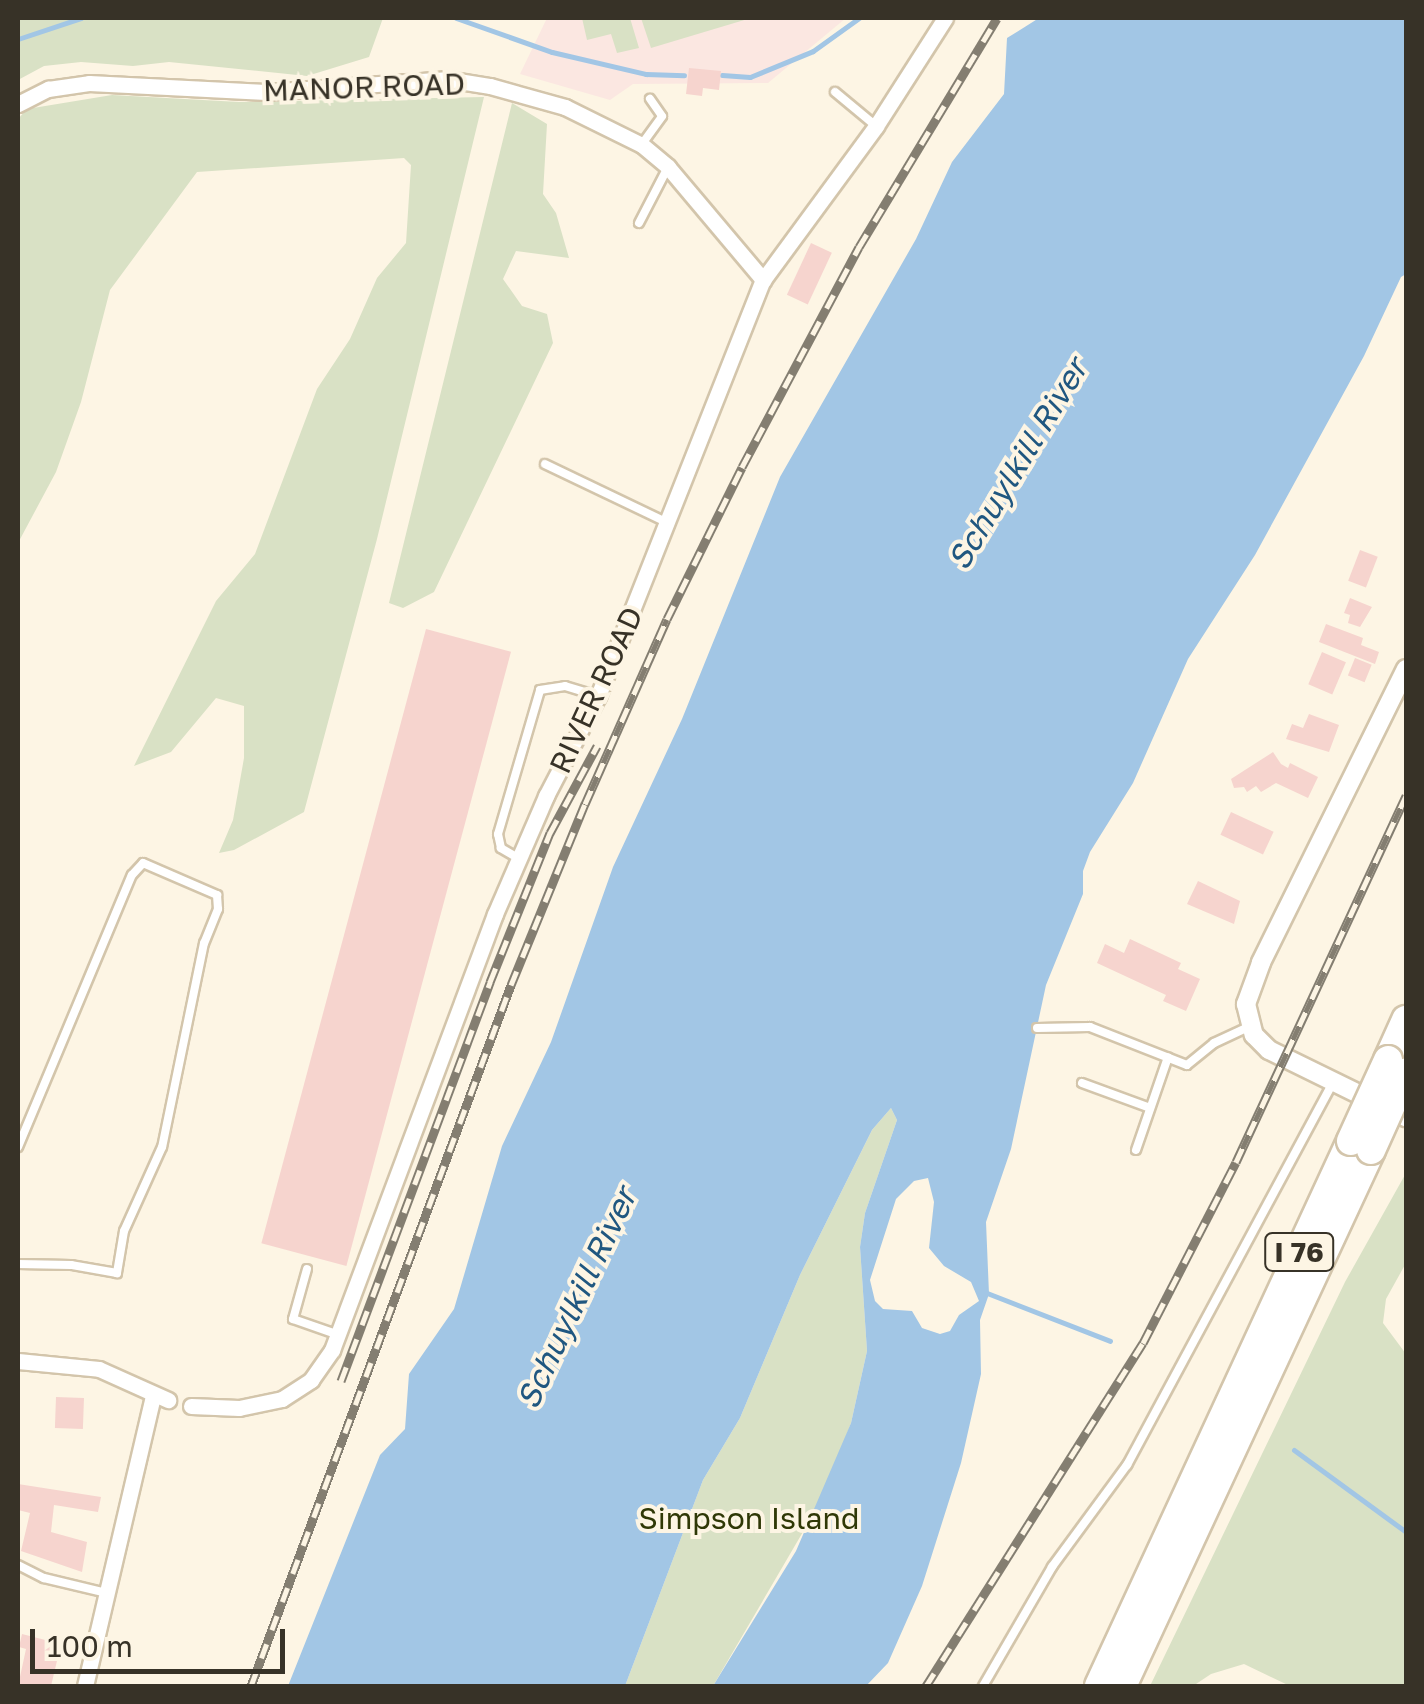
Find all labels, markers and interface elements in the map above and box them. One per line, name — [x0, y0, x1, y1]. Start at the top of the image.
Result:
street label: MANOR ROAD — [262, 65, 466, 109]
water label: Schuylkill River — [939, 352, 1095, 576]
street label: RIVER ROAD — [542, 601, 650, 779]
water label: Schuylkill River — [508, 1182, 644, 1414]
road number: I 76 — [1264, 1229, 1334, 1275]
park label: Simpson Island — [639, 1500, 859, 1536]
scale bar — [35, 1609, 290, 1671]
text: 100 m — [47, 1628, 133, 1664]

